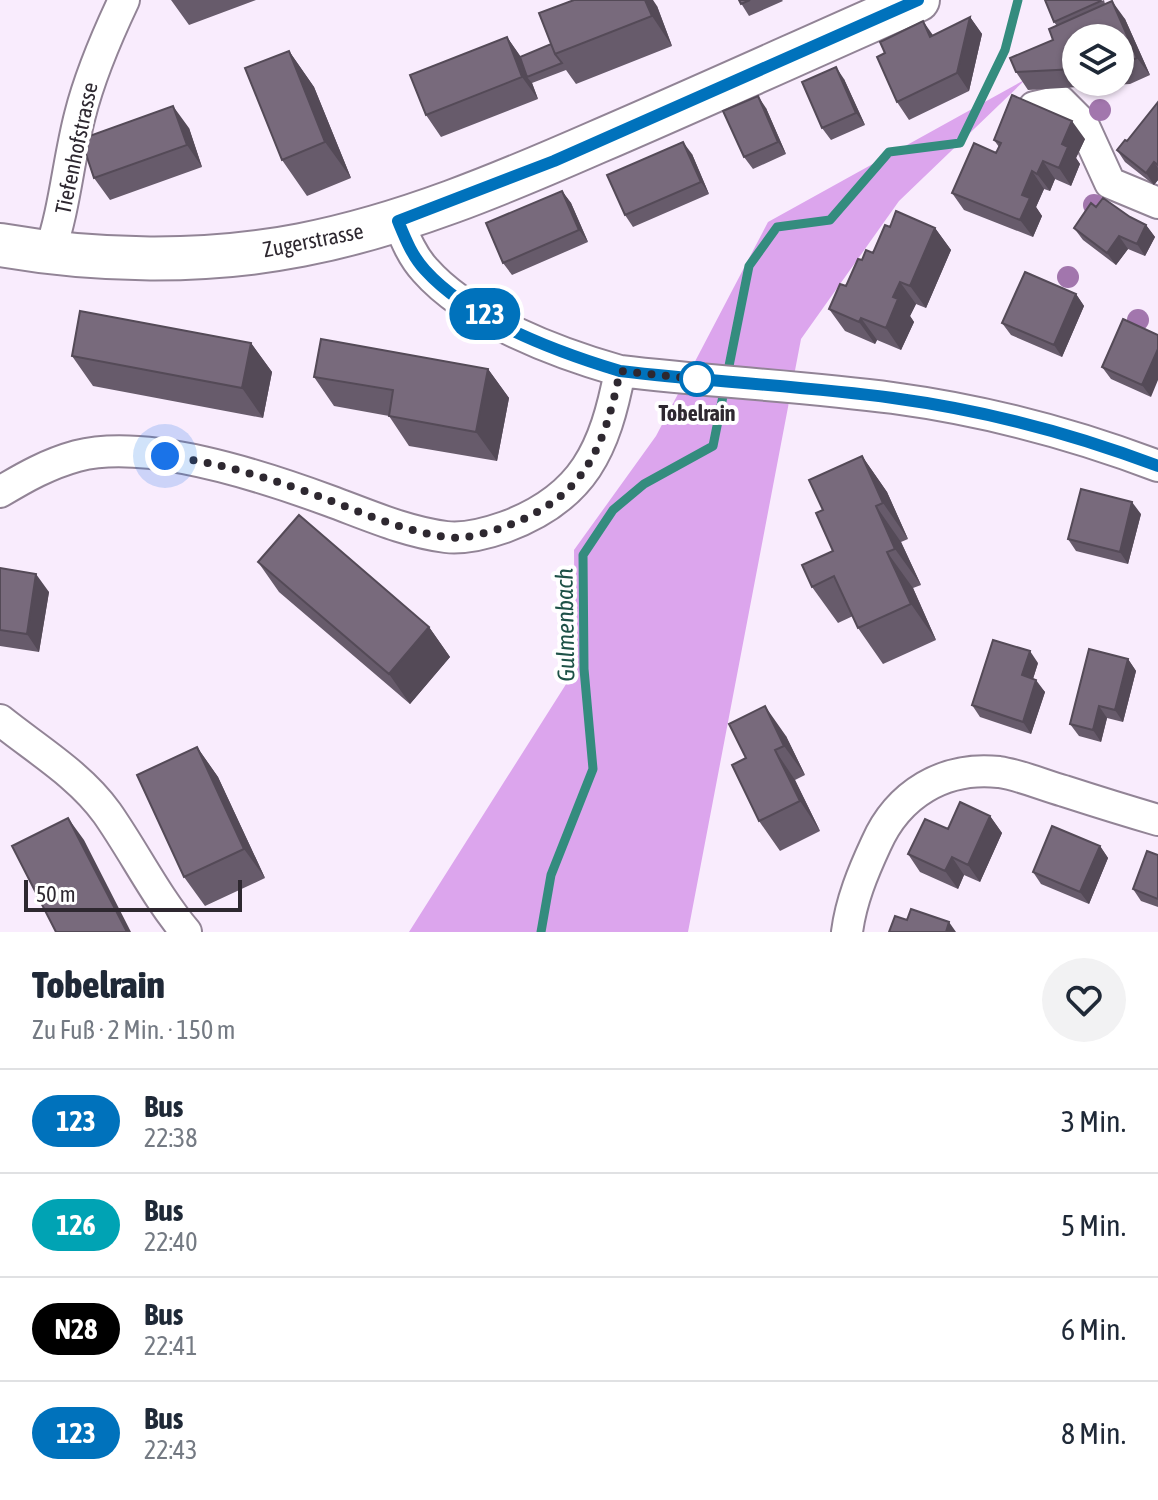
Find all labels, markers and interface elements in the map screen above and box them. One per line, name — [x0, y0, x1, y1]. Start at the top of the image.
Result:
map controls — [1062, 24, 1134, 96]
button: layers — [1062, 24, 1134, 96]
street label: Tiefenhofstrasse — [49, 80, 103, 216]
street label: Zugerstrasse — [260, 218, 366, 262]
line badge: 123 — [439, 288, 531, 340]
text: 123 — [465, 298, 505, 330]
marker: Tobelrain — [680, 362, 714, 396]
place label: Tobelrain — [659, 400, 735, 426]
your location — [145, 436, 185, 476]
water label: Gulmenbach — [551, 568, 579, 682]
scale bar — [24, 876, 242, 912]
text: 50 m — [36, 881, 76, 907]
button: heart — [1042, 958, 1126, 1042]
text: Tobelrain — [32, 963, 165, 1006]
text: Zu Fuß · 2 Min. · 150 m — [32, 1015, 236, 1045]
text: Bus — [144, 1089, 183, 1123]
text: 3 Min. — [1061, 1104, 1126, 1138]
text: 123 — [56, 1105, 96, 1137]
text: 22:38 — [144, 1123, 198, 1153]
text: Bus — [144, 1193, 183, 1227]
text: 5 Min. — [1061, 1208, 1126, 1242]
text: 126 — [56, 1209, 96, 1241]
text: 22:40 — [144, 1227, 198, 1257]
text: Bus — [144, 1297, 183, 1331]
text: 6 Min. — [1061, 1312, 1126, 1346]
text: N28 — [55, 1313, 97, 1345]
text: 22:41 — [144, 1331, 198, 1361]
text: Bus — [144, 1401, 183, 1435]
text: 8 Min. — [1061, 1416, 1126, 1450]
text: 123 — [56, 1417, 96, 1449]
text: 22:43 — [144, 1435, 198, 1465]

